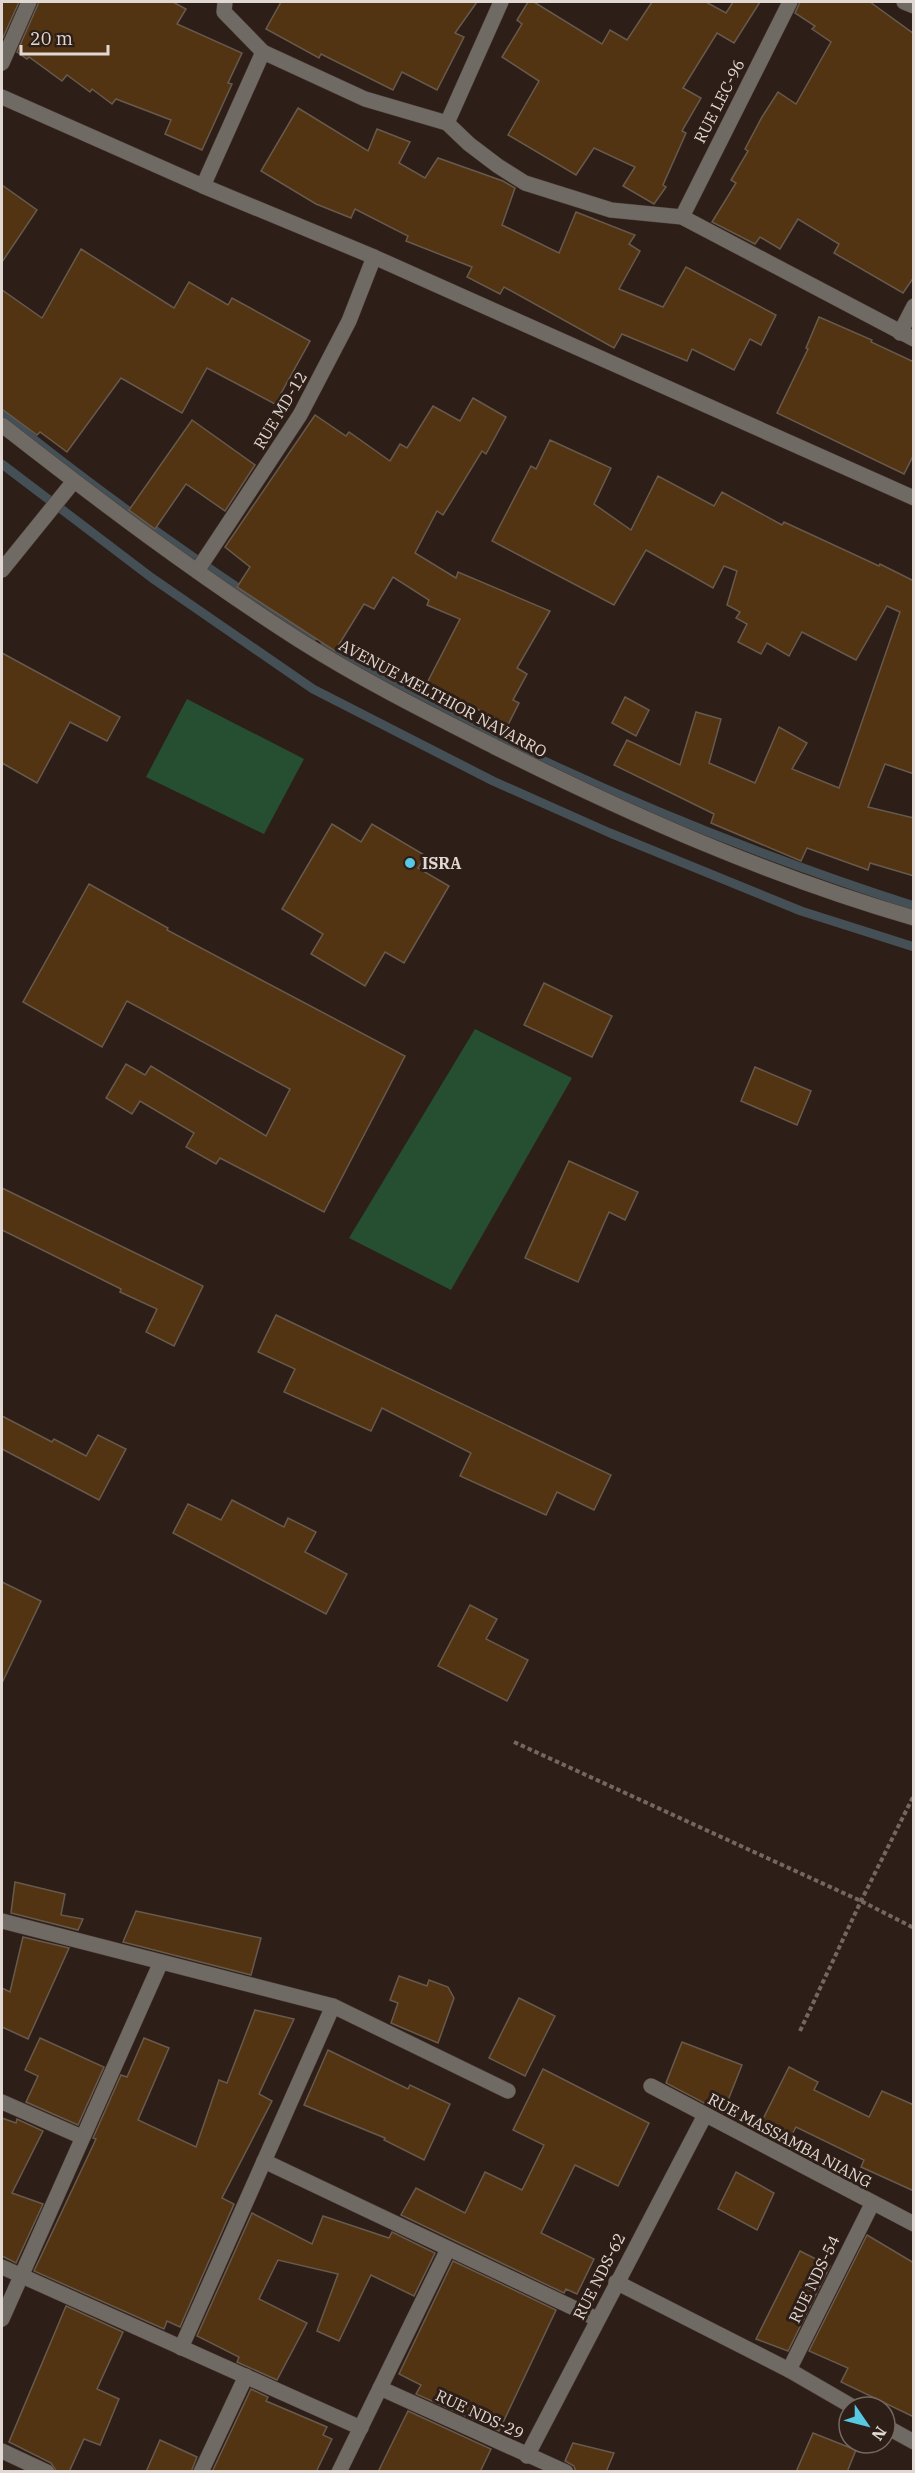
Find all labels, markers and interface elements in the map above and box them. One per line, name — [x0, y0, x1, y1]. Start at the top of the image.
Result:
scale bar — [21, 18, 108, 56]
text: 20 m — [30, 27, 73, 50]
street label: RUE LEC-96 — [689, 56, 749, 146]
street label: RUE MD-12 — [249, 367, 311, 453]
street label: AVENUE MELTHIOR NAVARRO — [336, 635, 550, 761]
place label: ISRA — [422, 853, 461, 873]
marker: ISRA — [403, 856, 417, 870]
street label: RUE MASSAMBA NIANG — [705, 2088, 875, 2192]
street label: RUE NDS-62 — [569, 2229, 629, 2323]
street label: RUE NDS-54 — [784, 2232, 844, 2326]
street label: RUE NDS-29 — [433, 2385, 527, 2443]
north arrow — [837, 2395, 897, 2455]
text: N — [867, 2423, 891, 2445]

